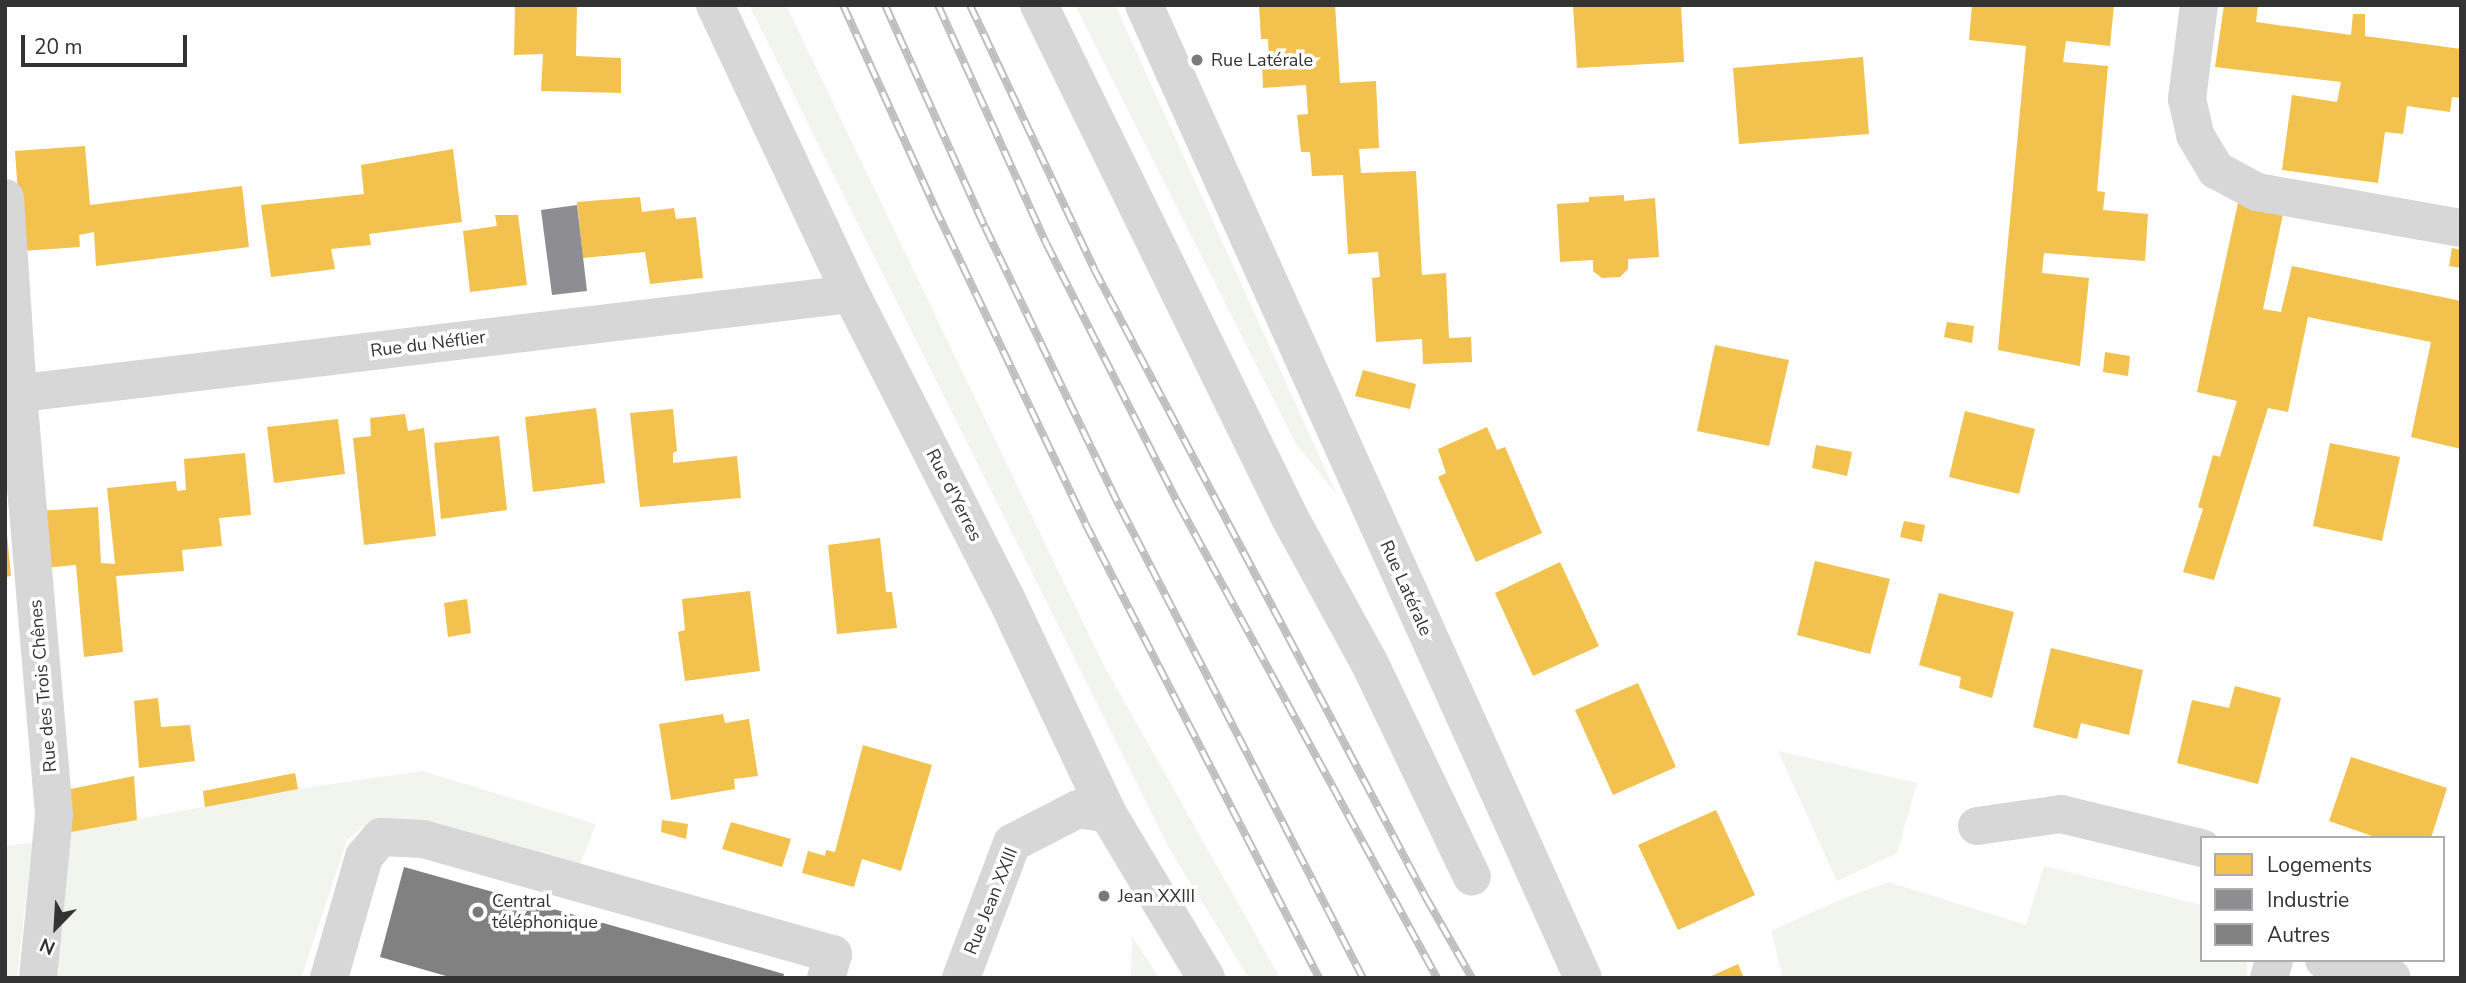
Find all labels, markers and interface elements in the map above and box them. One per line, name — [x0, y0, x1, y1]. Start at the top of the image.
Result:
scale bar — [24, 21, 191, 65]
text: 20 m — [34, 33, 83, 61]
place label: Rue Latérale — [1211, 49, 1313, 71]
marker: Rue Latérale — [1189, 52, 1205, 68]
street label: Rue du Néflier — [369, 326, 487, 362]
street label: Rue d'Yerres — [922, 445, 986, 545]
street label: Rue Latérale — [1375, 537, 1437, 639]
street label: Rue des Trois Chênes — [25, 599, 61, 773]
legend — [2200, 836, 2445, 962]
street label: Rue Jean XXIII — [960, 844, 1022, 958]
text: Logements — [2267, 851, 2372, 879]
place label: Jean XXIII — [1118, 885, 1195, 907]
text: Industrie — [2267, 886, 2349, 914]
marker: Jean XXIII — [1096, 888, 1112, 904]
place label: Central téléphonique — [492, 891, 598, 934]
north arrow — [21, 892, 91, 962]
marker: Central téléphonique — [470, 904, 486, 920]
text: Autres — [2267, 921, 2330, 949]
text: N — [36, 931, 59, 961]

